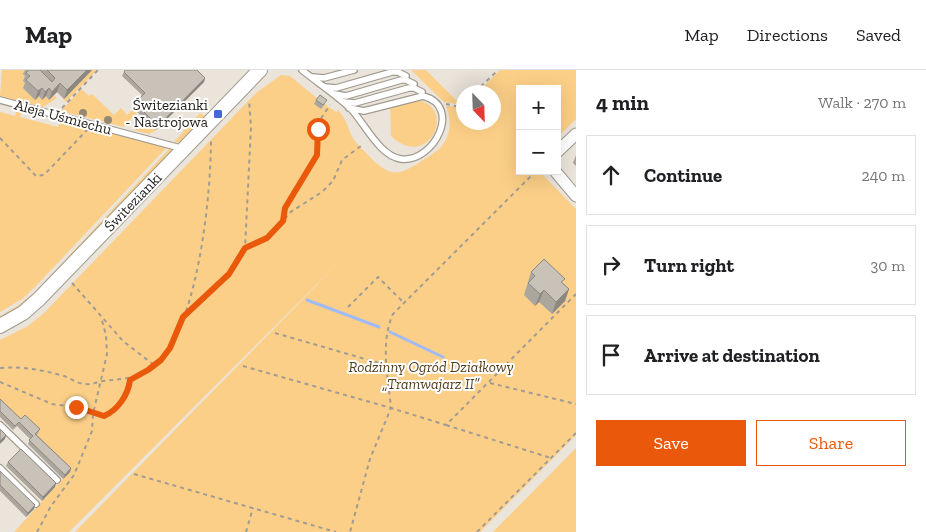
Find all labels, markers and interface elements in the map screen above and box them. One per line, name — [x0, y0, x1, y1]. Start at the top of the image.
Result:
text: Map — [25, 20, 72, 49]
text: Map — [684, 24, 719, 46]
text: Directions — [747, 24, 828, 46]
text: Saved — [856, 24, 901, 46]
north arrow — [456, 85, 501, 130]
map controls — [516, 85, 561, 175]
button: + — [516, 85, 561, 130]
text: 4 min — [596, 90, 649, 115]
text: Walk · 270 m — [818, 93, 906, 112]
street label: Aleja Uśmiechu — [12, 95, 114, 139]
place label: Świtezianki - Nastrojowa — [125, 96, 208, 131]
marker: Świtezianki - Nastrojowa — [212, 108, 224, 120]
route start — [307, 118, 330, 141]
button: − — [516, 130, 561, 175]
icon: ahead — [597, 161, 625, 189]
text: Continue — [644, 164, 722, 187]
text: 240 m — [861, 166, 905, 185]
street label: Świtezianki — [100, 169, 166, 235]
icon: right — [597, 251, 625, 279]
text: Turn right — [644, 254, 734, 277]
text: 30 m — [871, 256, 905, 275]
icon: arrive — [597, 341, 625, 369]
text: Arrive at destination — [644, 344, 820, 367]
park label: Rodzinny Ogród Działkowy „Tramwajarz II” — [348, 358, 514, 393]
route end — [65, 396, 88, 419]
button: Save — [596, 420, 746, 466]
button: Share — [756, 420, 906, 466]

